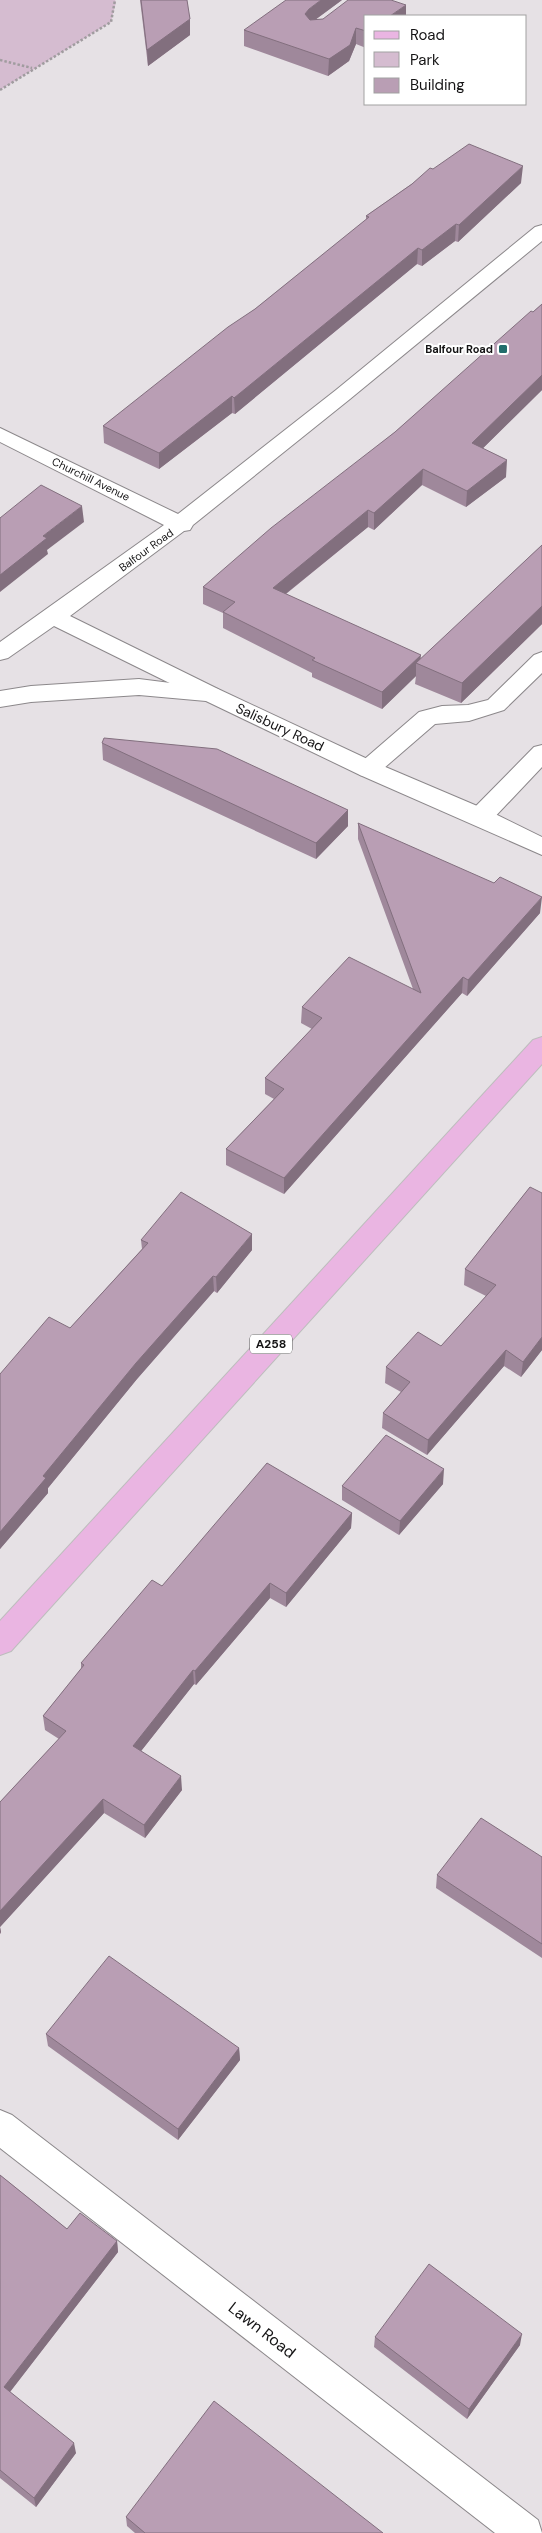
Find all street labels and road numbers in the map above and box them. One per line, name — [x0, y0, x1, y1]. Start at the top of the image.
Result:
street label: Churchill Avenue — [50, 454, 132, 504]
street label: Balfour Road — [116, 525, 176, 574]
street label: Salisbury Road — [233, 699, 327, 755]
road number: A258 — [250, 1335, 292, 1354]
street label: Lawn Road — [224, 2297, 300, 2363]

